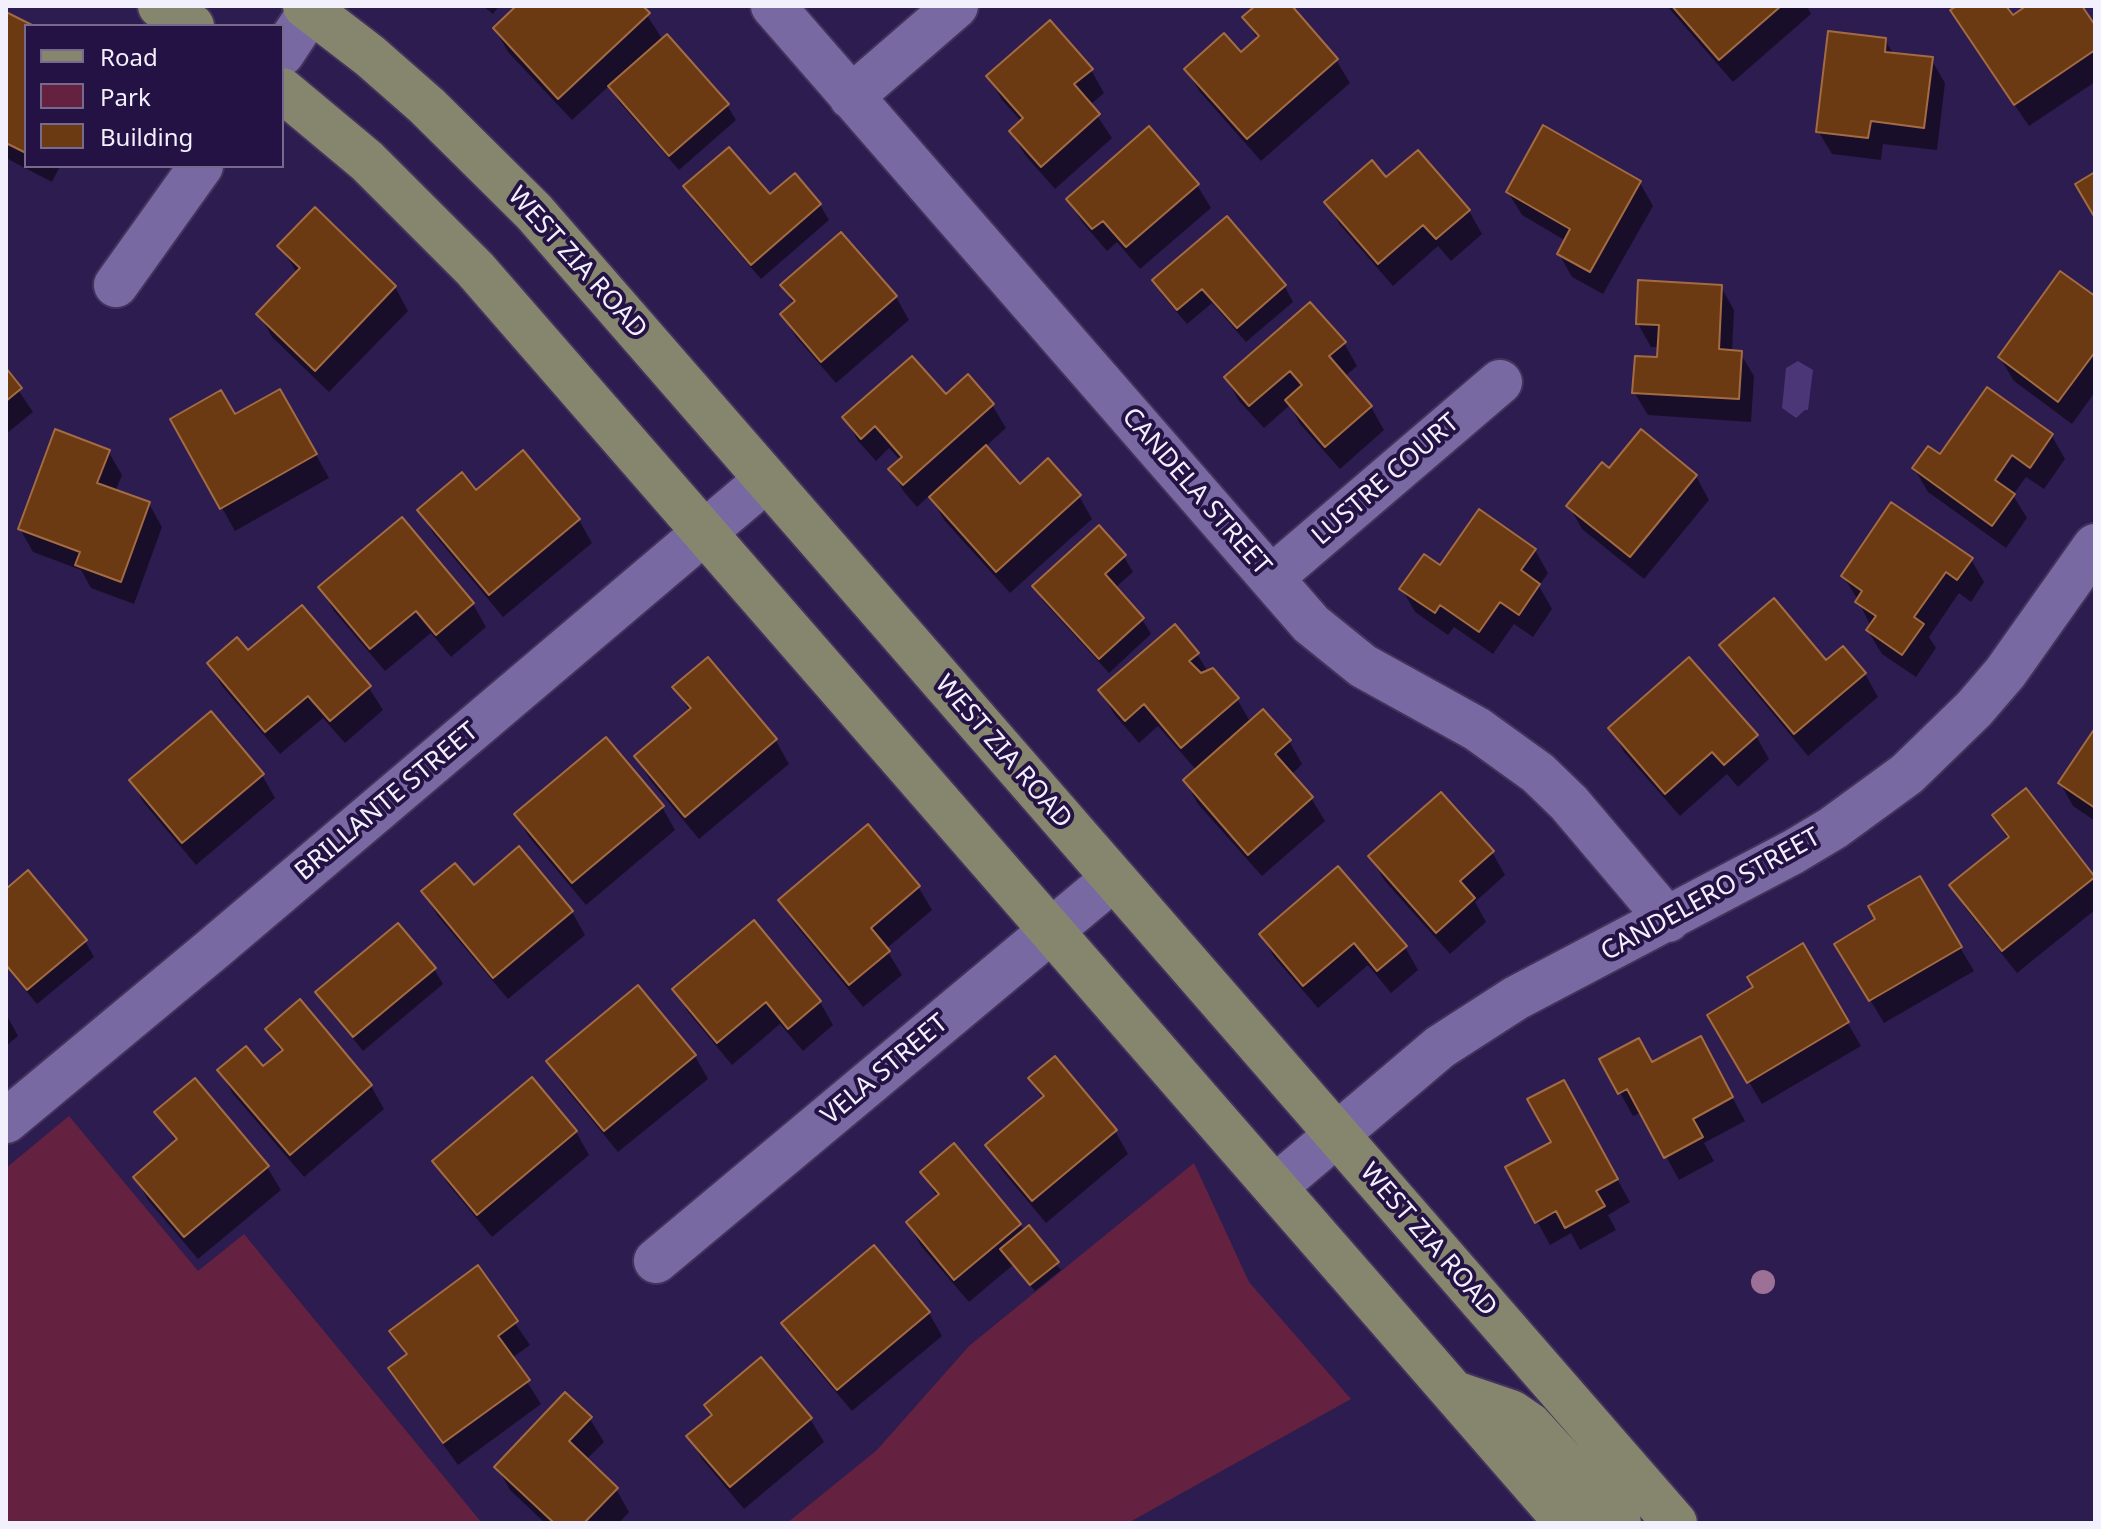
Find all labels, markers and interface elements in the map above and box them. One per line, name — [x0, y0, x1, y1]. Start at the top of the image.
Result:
legend — [24, 24, 284, 168]
text: Road — [100, 40, 158, 73]
text: Park — [100, 80, 151, 113]
text: Building — [100, 120, 193, 153]
street label: WEST ZIA ROAD — [501, 181, 653, 345]
street label: CANDELA STREET — [1115, 402, 1277, 582]
street label: LUSTRE COURT — [1306, 408, 1466, 552]
street label: WEST ZIA ROAD — [928, 669, 1078, 835]
street label: BRILLANTE STREET — [289, 716, 485, 888]
street label: CANDELERO STREET — [1596, 822, 1826, 968]
street label: VELA STREET — [815, 1008, 955, 1132]
street label: WEST ZIA ROAD — [1353, 1157, 1503, 1323]

